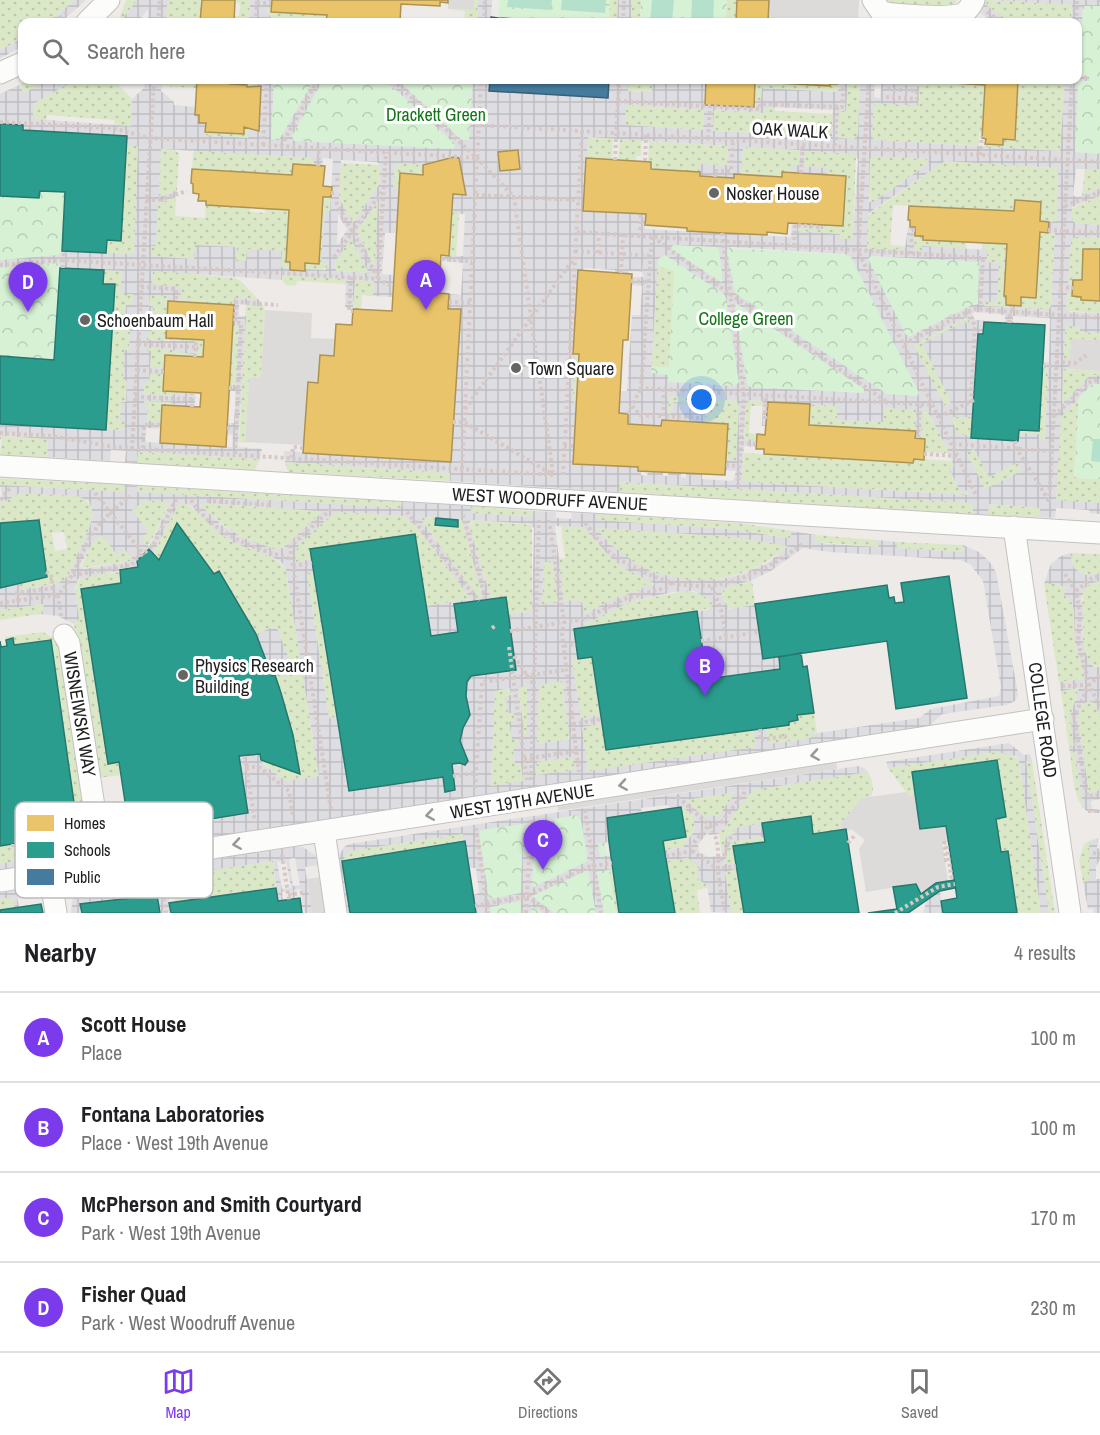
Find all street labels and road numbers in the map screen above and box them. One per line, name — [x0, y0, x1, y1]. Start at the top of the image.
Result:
street label: OAK WALK — [751, 116, 829, 144]
street label: WEST WOODRUFF AVENUE — [451, 481, 649, 517]
street label: WISNEIWSKI WAY — [58, 650, 102, 778]
street label: COLLEGE ROAD — [1023, 661, 1063, 779]
street label: WEST 19TH AVENUE — [448, 777, 596, 825]

